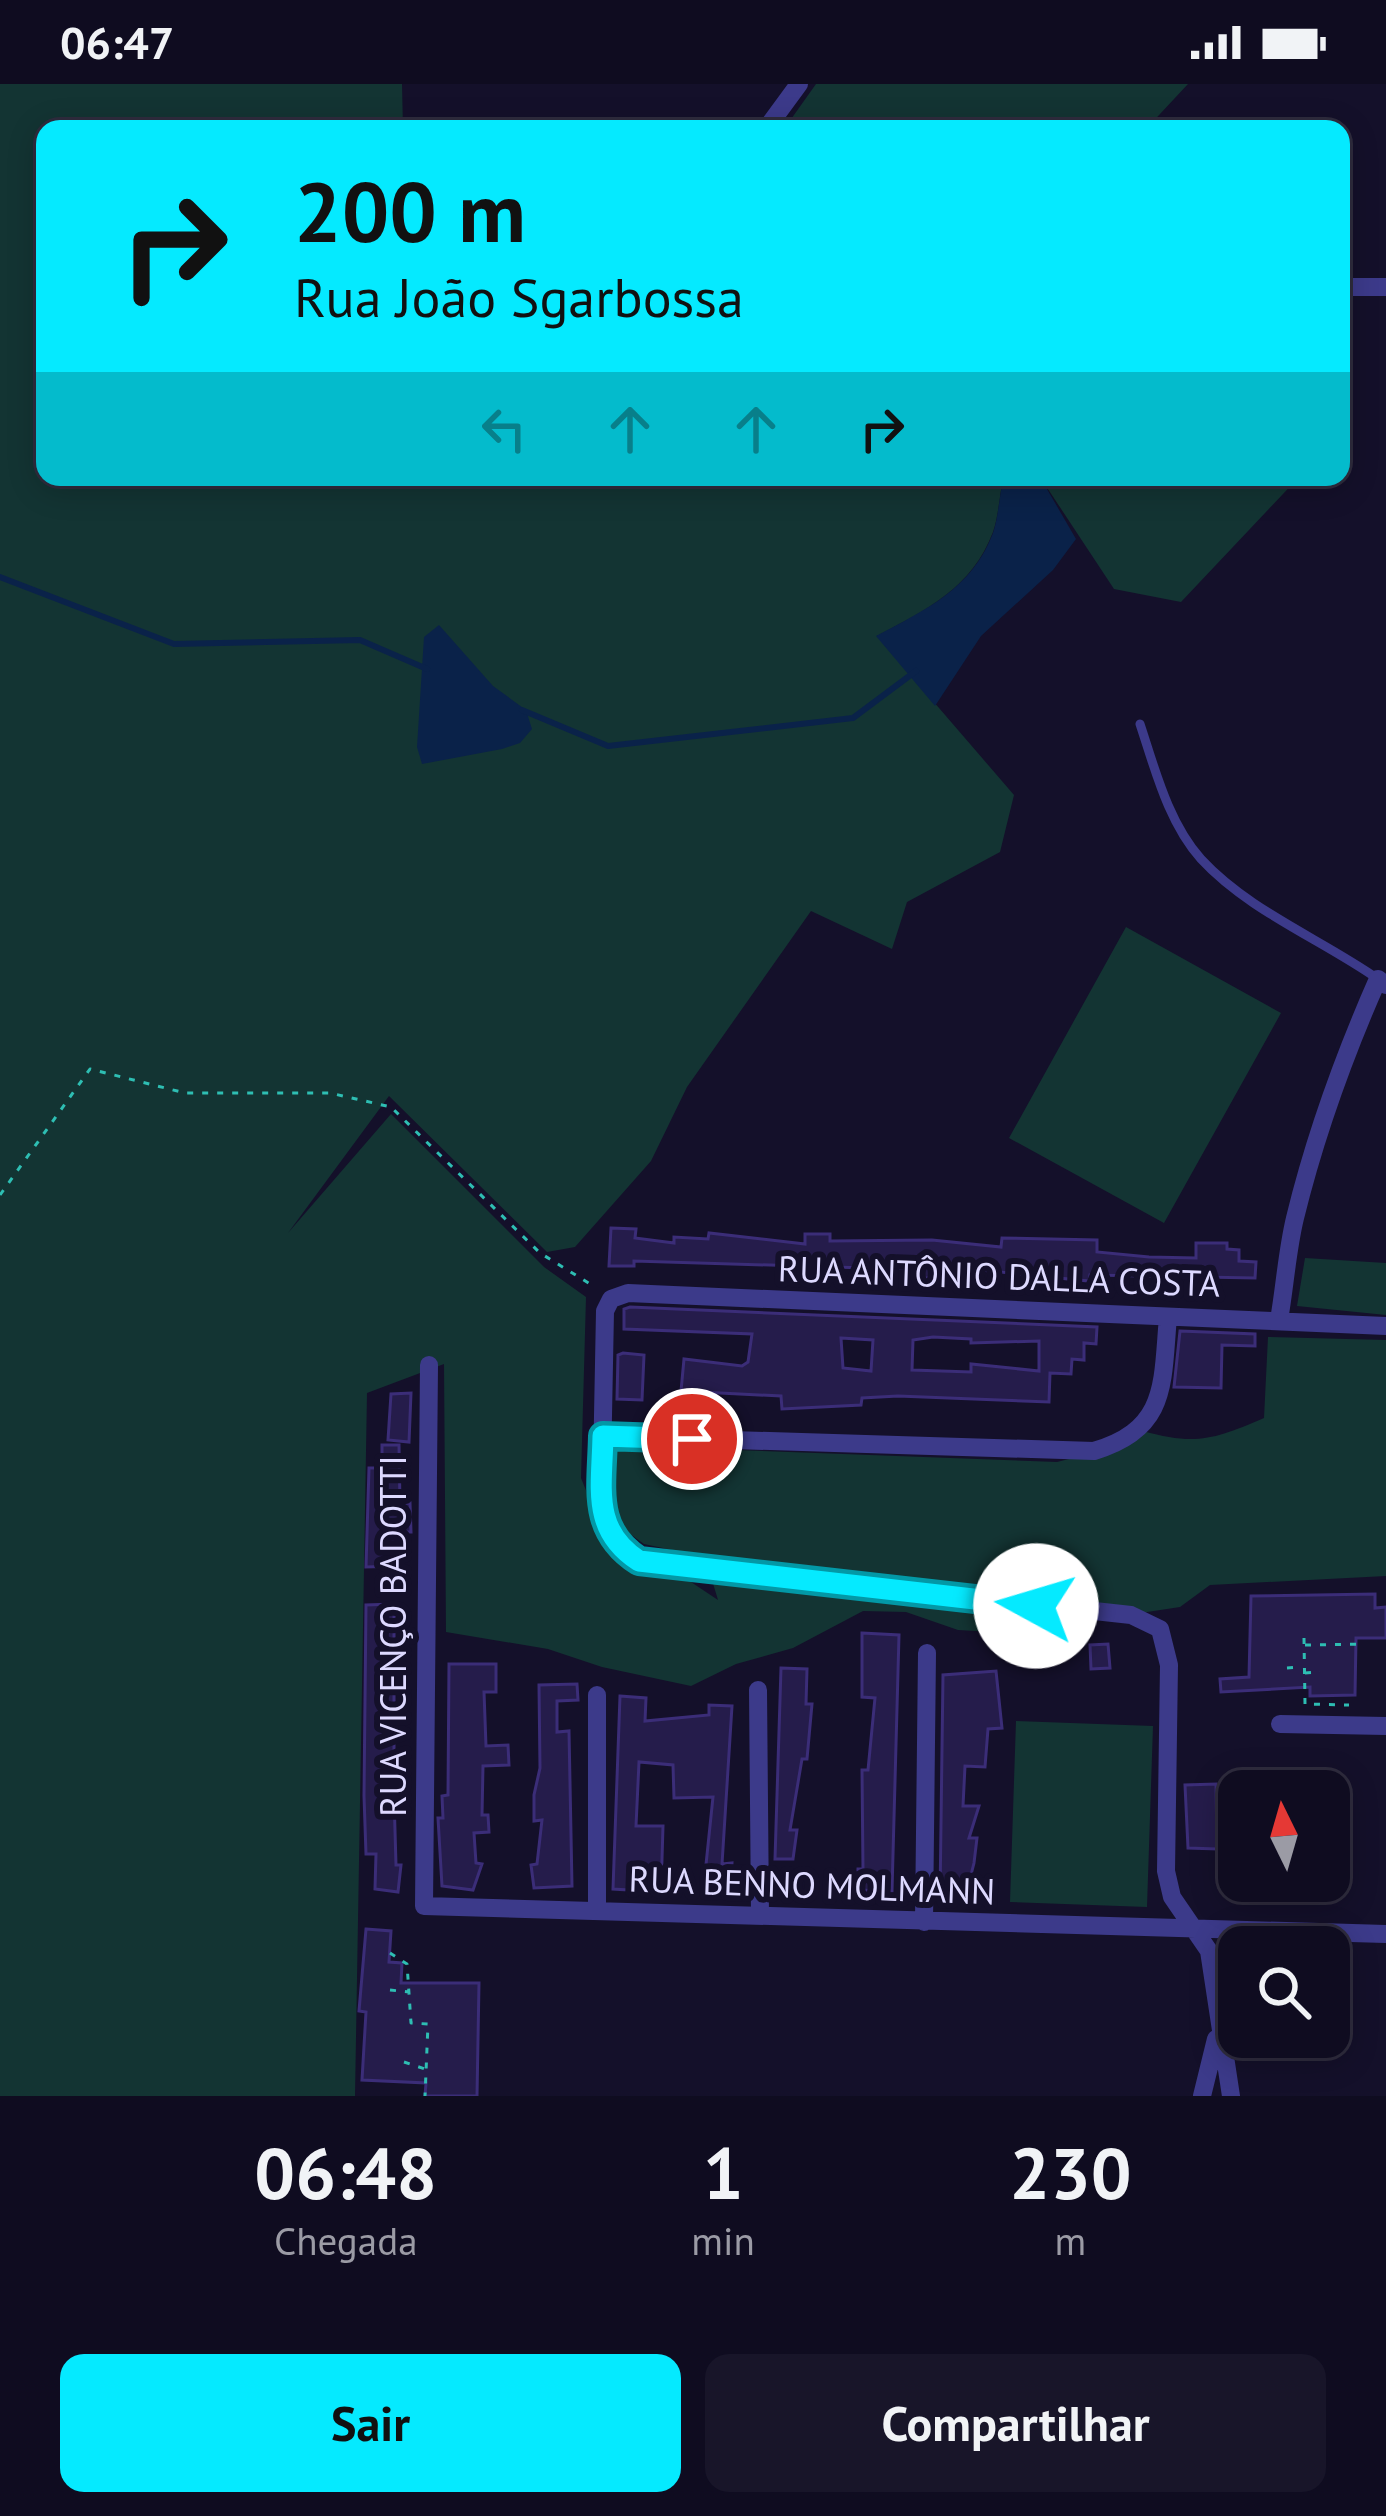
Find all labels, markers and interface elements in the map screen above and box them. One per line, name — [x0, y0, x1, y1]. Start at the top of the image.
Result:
text: 06:47 — [60, 13, 174, 71]
text: 200 m — [294, 156, 526, 265]
icon: right — [96, 168, 252, 324]
text: Rua João Sgarbossa — [294, 262, 744, 332]
icon: left — [471, 396, 537, 462]
icon: ahead — [597, 396, 663, 462]
icon: ahead — [723, 396, 789, 462]
icon: right — [849, 396, 915, 462]
street label: RUA ANTÔNIO DALLA COSTA — [777, 1244, 1221, 1307]
pin — [641, 1388, 743, 1490]
icon: arrive — [659, 1406, 725, 1472]
street label: RUA VICENÇO BADOTTI — [369, 1455, 416, 1817]
position arrow — [973, 1543, 1099, 1669]
north arrow — [1218, 1770, 1350, 1902]
map controls — [1218, 1770, 1350, 2058]
street label: RUA BENNO MOLMANN — [628, 1855, 996, 1914]
button: search — [1218, 1926, 1350, 2058]
text: 06:48 — [254, 2126, 437, 2219]
text: 1 — [703, 2126, 744, 2219]
text: 230 — [1009, 2126, 1132, 2219]
text: Chegada — [274, 2215, 417, 2266]
text: min — [691, 2215, 755, 2266]
text: m — [1055, 2215, 1086, 2266]
button: Sair — [60, 2354, 681, 2492]
button: Compartilhar — [705, 2354, 1326, 2492]

